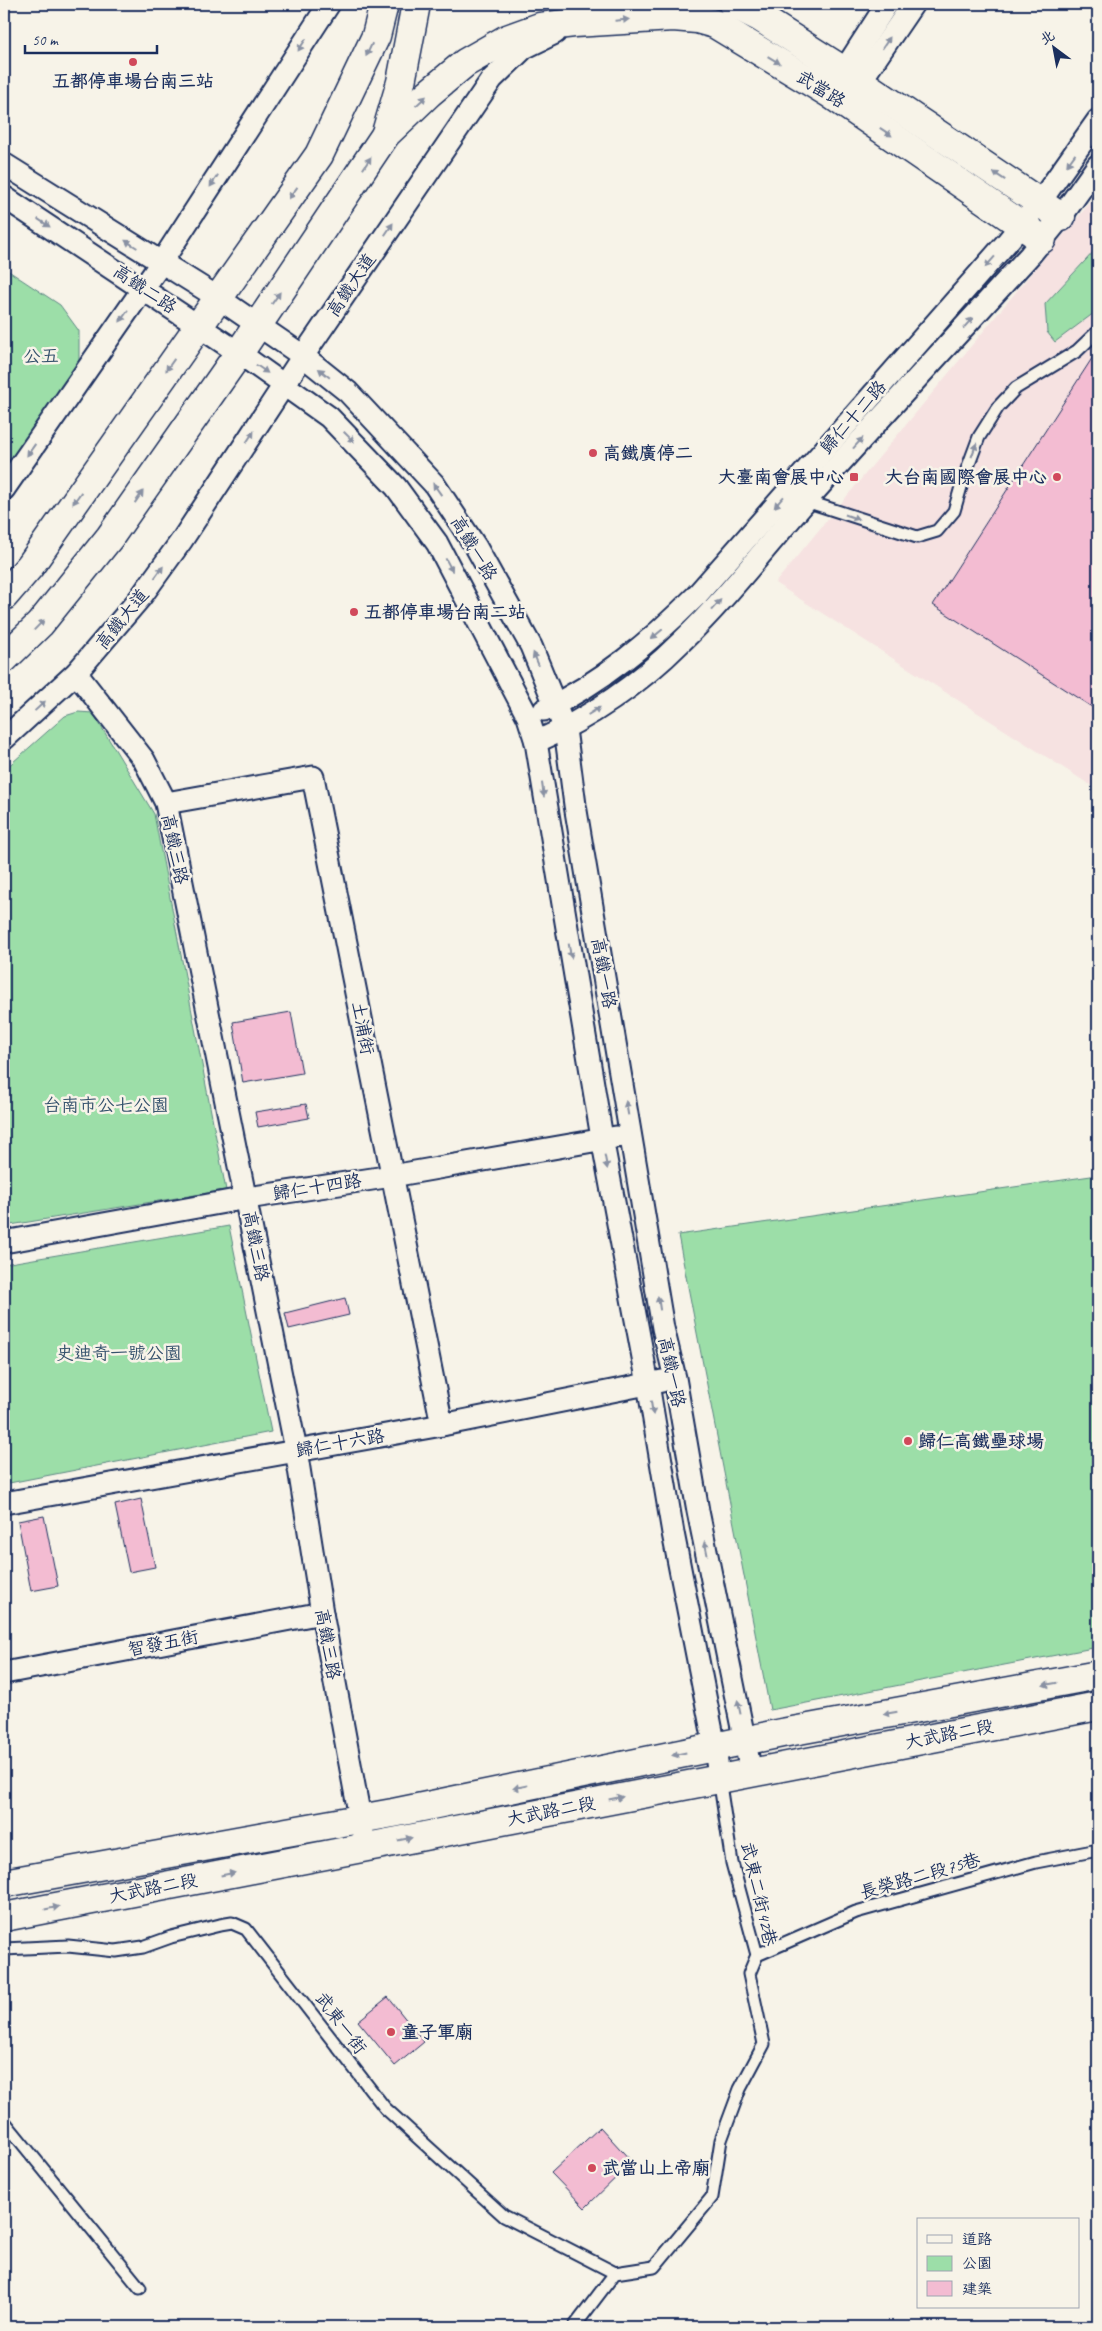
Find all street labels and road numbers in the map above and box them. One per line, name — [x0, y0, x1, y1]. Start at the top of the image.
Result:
street label: 武當路 — [792, 65, 850, 113]
street label: 高鐵大道 — [322, 249, 380, 321]
street label: 高鐵二路 — [109, 260, 181, 318]
street label: 歸仁十二路 — [815, 376, 891, 458]
street label: 高鐵一路 — [446, 511, 502, 585]
street label: 高鐵大道 — [91, 584, 153, 654]
street label: 高鐵三路 — [157, 811, 193, 887]
street label: 高鐵一路 — [587, 936, 621, 1010]
street label: 土浦街 — [347, 999, 379, 1057]
street label: 歸仁十四路 — [271, 1169, 363, 1205]
street label: 高鐵三路 — [238, 1209, 274, 1283]
street label: 高鐵一路 — [654, 1334, 690, 1410]
street label: 歸仁十六路 — [294, 1424, 386, 1462]
street label: 高鐵三路 — [311, 1607, 345, 1681]
street label: 智發五街 — [126, 1625, 200, 1661]
street label: 大武路二段 — [903, 1715, 995, 1753]
street label: 大武路二段 — [505, 1792, 597, 1830]
street label: 武東二街42巷 — [736, 1840, 782, 1948]
street label: 長榮路二段75巷 — [857, 1848, 983, 1904]
street label: 大武路二段 — [107, 1869, 199, 1907]
street label: 武東一街 — [311, 1988, 371, 2058]

